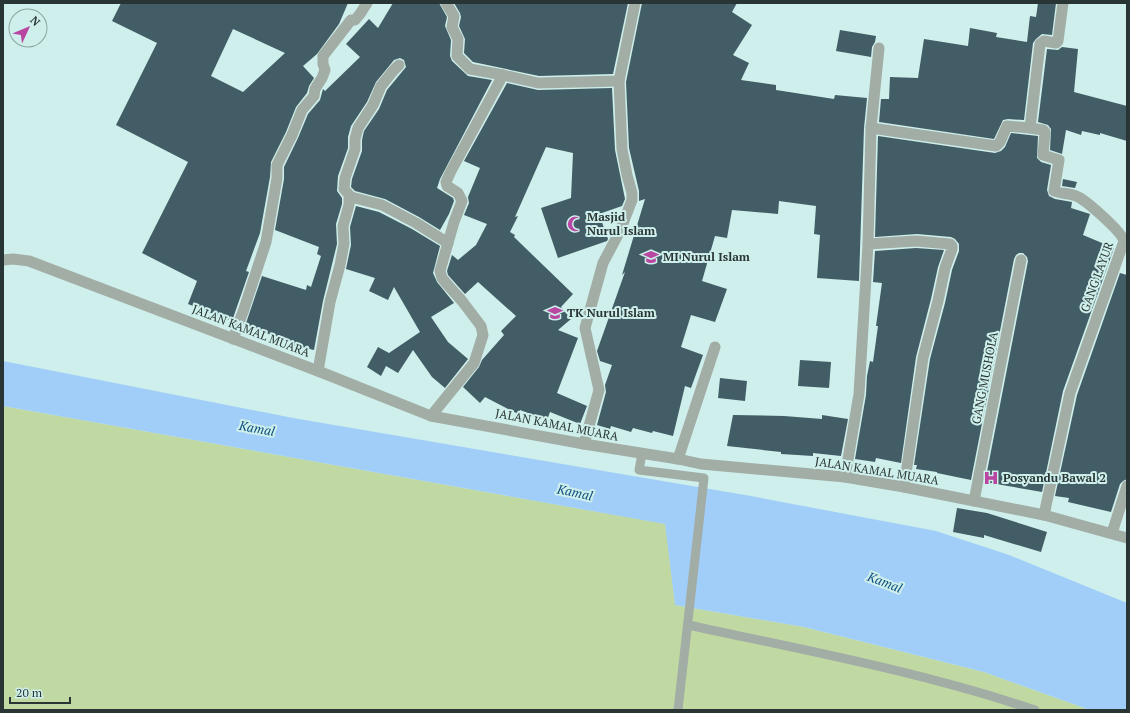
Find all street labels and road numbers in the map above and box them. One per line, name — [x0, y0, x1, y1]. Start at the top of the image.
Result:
street label: GANG LAYUR — [1077, 239, 1116, 314]
street label: JALAN KAMAL MUARA — [190, 301, 313, 360]
street label: GANG MUSHOLA — [968, 330, 1001, 425]
street label: JALAN KAMAL MUARA — [494, 405, 621, 444]
street label: JALAN KAMAL MUARA — [814, 453, 941, 488]

